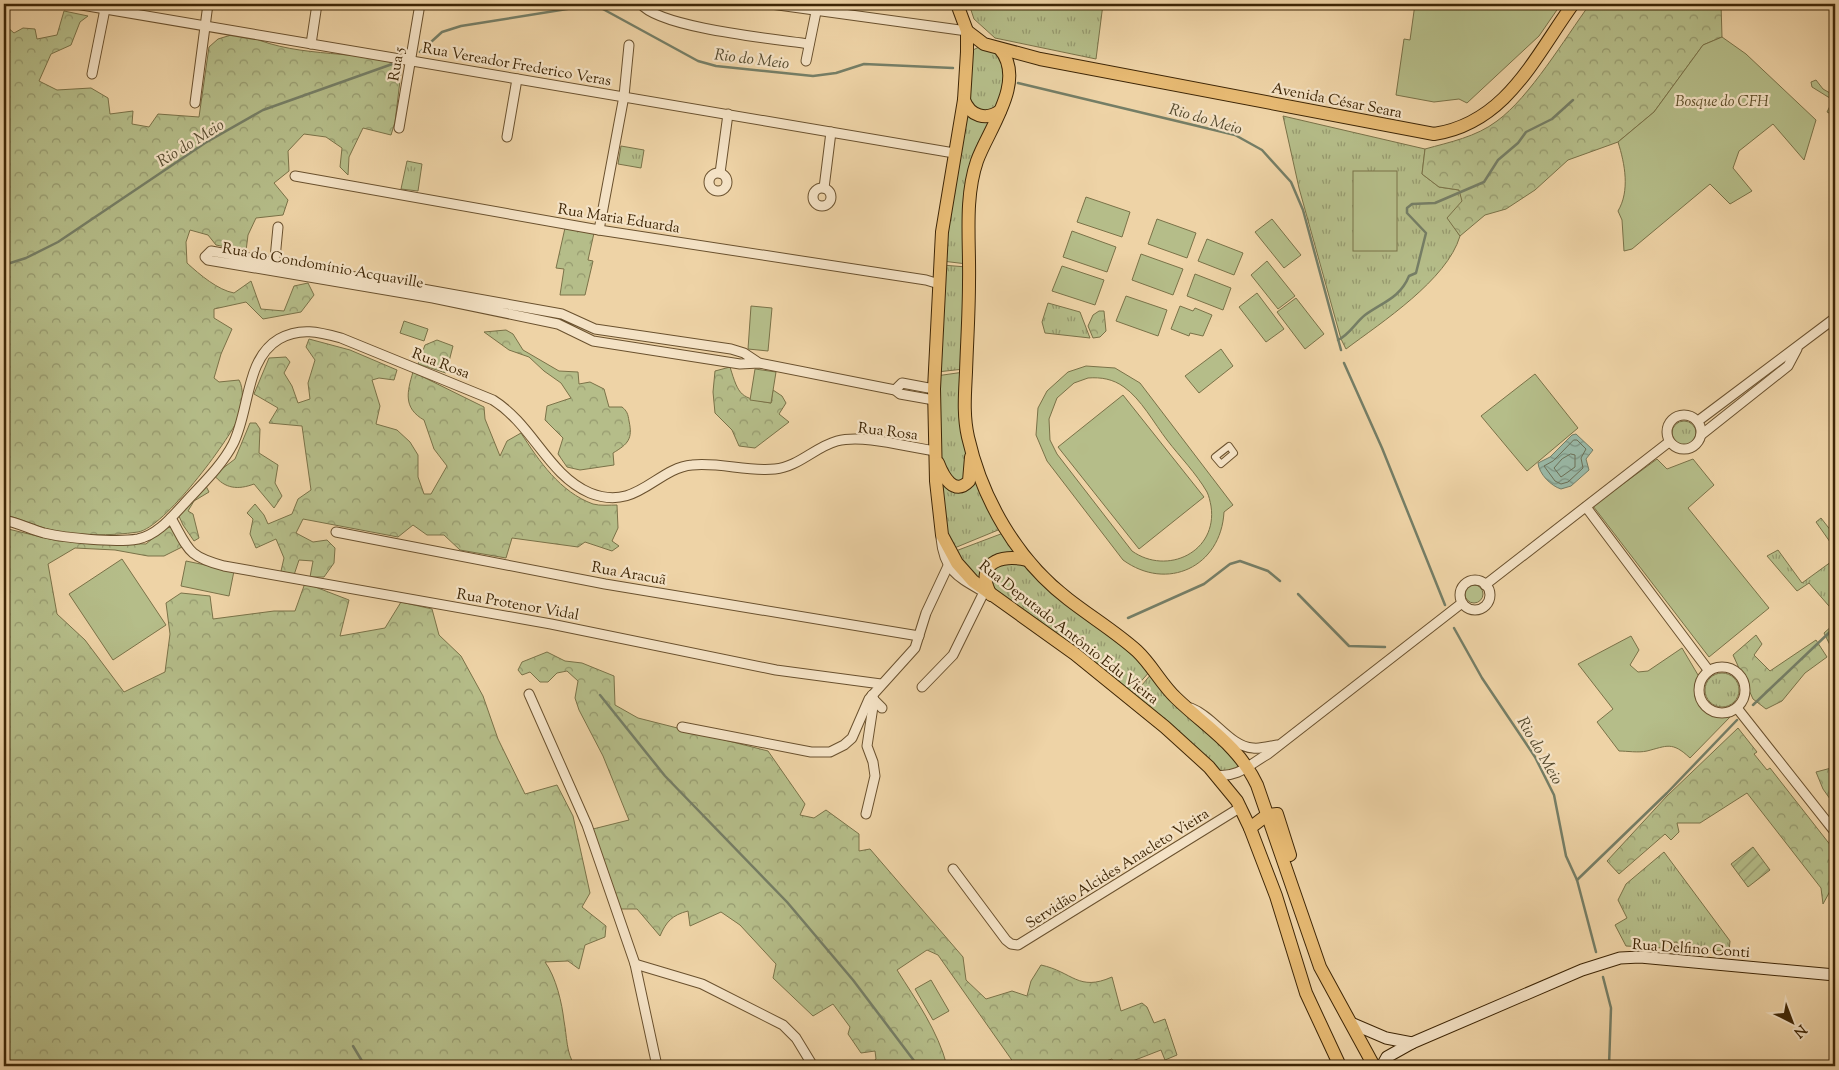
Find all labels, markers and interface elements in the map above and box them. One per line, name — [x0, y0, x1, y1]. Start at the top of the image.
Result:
street label: Rua Vereador Frederico Veras — [421, 39, 613, 92]
water label: Rio do Meio — [713, 44, 790, 76]
street label: Rua 5 — [384, 46, 411, 83]
street label: Avenida César Seara — [1270, 79, 1404, 124]
park label: Bosque do CFH — [1675, 92, 1769, 113]
water label: Rio do Meio — [1166, 99, 1245, 142]
water label: Rio do Meio — [153, 114, 229, 174]
street label: Rua Maria Eduarda — [556, 199, 681, 240]
street label: Rua do Condomínio Acquaville — [220, 238, 425, 295]
street label: Rua Rosa — [408, 344, 473, 385]
street label: Rua Rosa — [857, 418, 919, 447]
street label: Rua Deputado Antônio Edu Vieira — [974, 556, 1163, 710]
street label: Rua Aracuã — [590, 558, 668, 591]
street label: Rua Protenor Vidal — [455, 584, 581, 627]
water label: Rio do Meio — [1510, 713, 1568, 790]
street label: Servidão Alcides Anacleto Vieira — [1022, 804, 1214, 935]
street label: Rua Delfino Conti — [1631, 935, 1751, 964]
north arrow — [1766, 998, 1816, 1048]
text: N — [1789, 1019, 1810, 1041]

